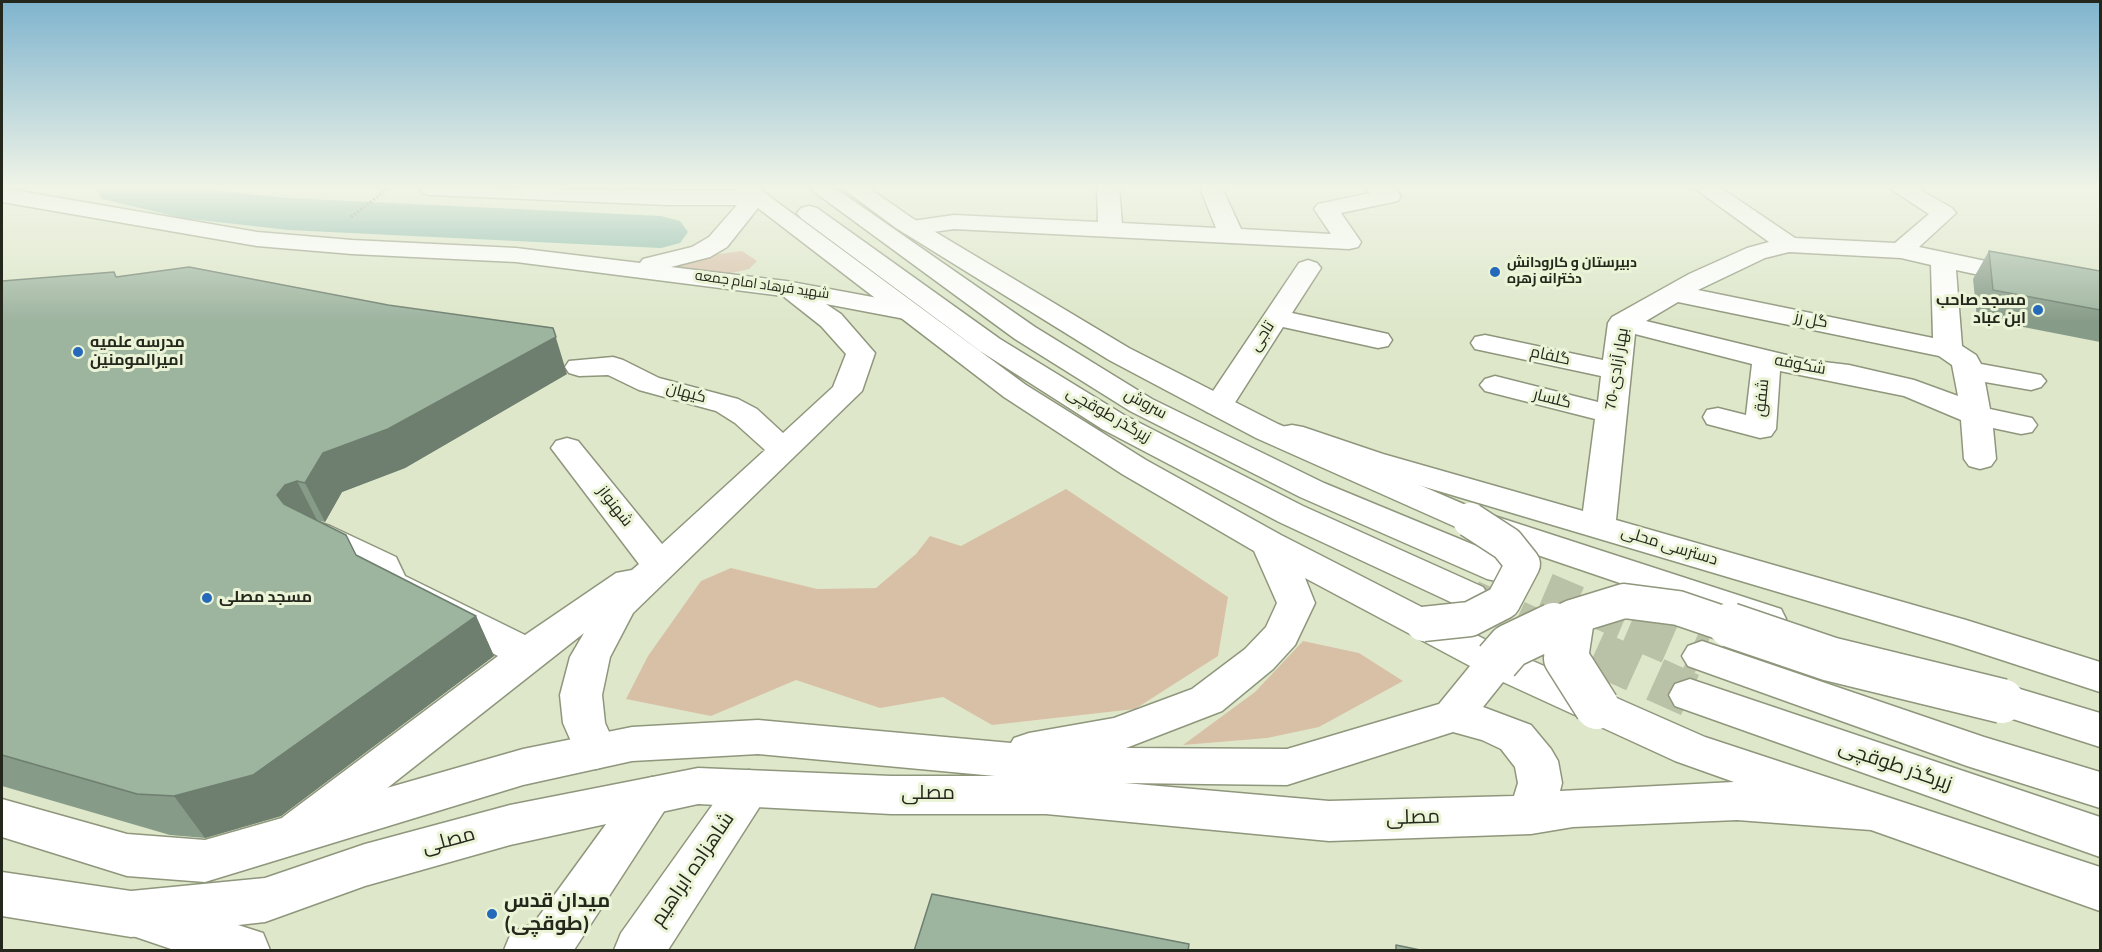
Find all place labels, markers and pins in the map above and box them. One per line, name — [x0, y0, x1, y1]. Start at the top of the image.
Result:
place label: دبیرستان و کارودانش دخترانه زهره — [1507, 256, 1637, 288]
marker: دبیرستان و کارودانش دخترانه زهره — [1488, 265, 1502, 279]
place label: مسجد صاحب ابن عباد — [1936, 291, 2026, 329]
marker: مسجد صاحب ابن عباد — [2031, 303, 2045, 317]
place label: مدرسه علمیه امیرالمومنین — [90, 333, 185, 371]
marker: مدرسه علمیه امیرالمومنین — [71, 345, 85, 359]
place label: مسجد مصلی — [219, 588, 312, 608]
marker: مسجد مصلی — [200, 591, 214, 605]
place label: میدان قدس (طوقچی) — [504, 891, 610, 938]
marker: میدان قدس (طوقچی) — [485, 907, 499, 921]

